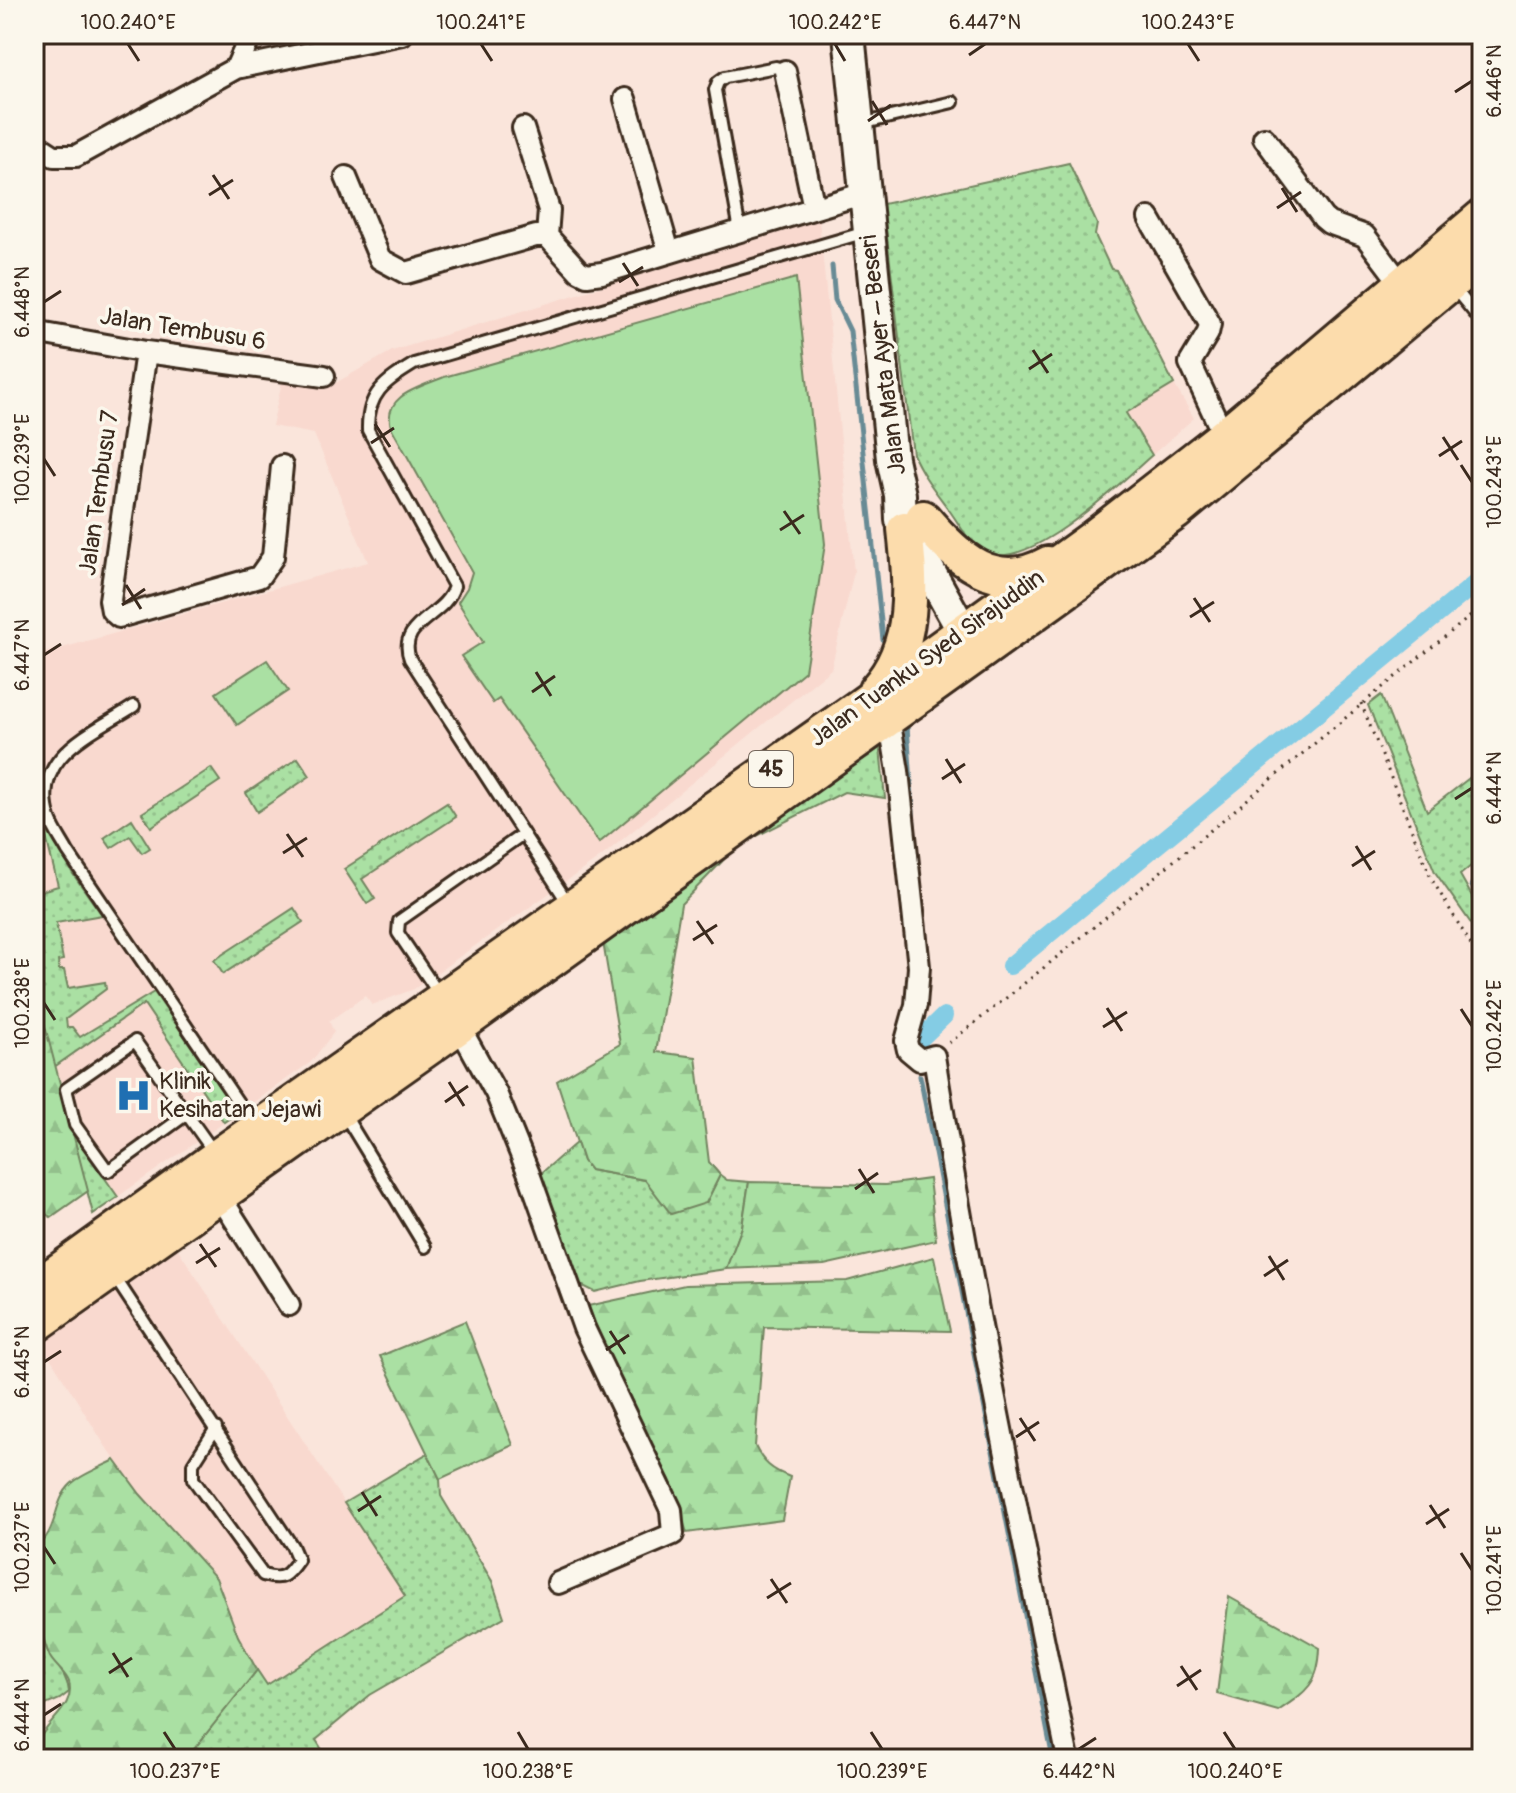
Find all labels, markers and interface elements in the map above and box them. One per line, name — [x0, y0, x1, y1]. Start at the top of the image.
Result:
text: 100.240°E — [80, 10, 176, 35]
text: 100.241°E — [436, 10, 526, 35]
text: 100.242°E — [789, 10, 881, 35]
text: 6.447°N — [949, 10, 1021, 35]
text: 100.243°E — [1142, 10, 1234, 35]
text: 6.446°N — [1482, 44, 1507, 118]
street label: Jalan Mata Ayer – Beseri — [854, 233, 912, 477]
text: 6.448°N — [10, 266, 35, 338]
street label: Jalan Tembusu 6 — [98, 302, 268, 356]
street label: Jalan Tembusu 7 — [73, 408, 125, 577]
text: 100.239°E — [10, 414, 35, 504]
text: 100.243°E — [1482, 436, 1507, 528]
street label: Jalan Tuanku Syed Sirajuddin — [804, 563, 1050, 753]
text: 6.447°N — [10, 619, 35, 691]
road number: 45 — [749, 751, 793, 787]
text: 6.444°N — [1482, 751, 1507, 825]
text: 100.238°E — [10, 958, 35, 1048]
text: 100.242°E — [1482, 980, 1507, 1072]
place label: Klinik Kesihatan Jejawi — [159, 1067, 321, 1124]
hospital icon: Klinik Kesihatan Jejawi — [114, 1076, 152, 1114]
text: 6.445°N — [10, 1326, 35, 1398]
text: 100.237°E — [10, 1502, 35, 1593]
text: 100.241°E — [1482, 1525, 1507, 1615]
text: 6.444°N — [10, 1678, 35, 1752]
text: 100.237°E — [130, 1759, 221, 1784]
text: 100.238°E — [483, 1759, 573, 1784]
text: 100.239°E — [837, 1759, 927, 1784]
text: 6.442°N — [1043, 1759, 1115, 1784]
text: 100.240°E — [1187, 1759, 1283, 1784]

